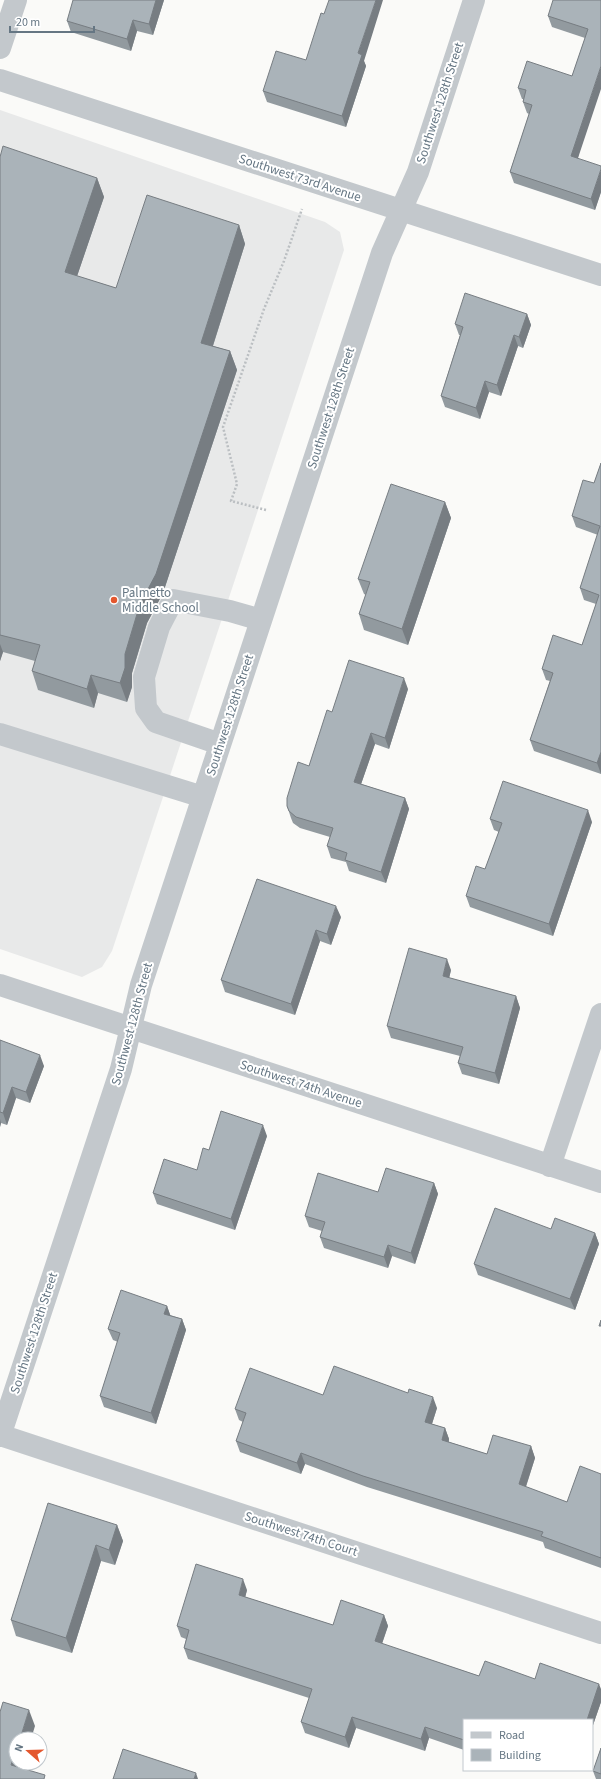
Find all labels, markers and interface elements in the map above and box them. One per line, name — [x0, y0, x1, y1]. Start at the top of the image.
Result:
scale bar — [10, 8, 94, 34]
text: 20 m — [16, 14, 40, 31]
street label: Southwest 128th Street — [412, 40, 468, 166]
street label: Southwest 73rd Avenue — [237, 150, 363, 206]
street label: Southwest 128th Street — [303, 345, 359, 471]
place label: Palmetto Middle School — [122, 584, 199, 617]
marker: Palmetto Middle School — [109, 595, 119, 605]
street label: Southwest 128th Street — [202, 652, 258, 778]
street label: Southwest 128th Street — [107, 960, 157, 1087]
street label: Southwest 74th Avenue — [238, 1056, 364, 1112]
street label: Southwest 128th Street — [6, 1270, 62, 1396]
street label: Southwest 74th Court — [242, 1507, 360, 1561]
legend — [463, 1719, 593, 1771]
text: Road — [499, 1727, 525, 1744]
north arrow — [8, 1731, 48, 1771]
text: N — [11, 1742, 27, 1754]
text: Building — [499, 1747, 541, 1764]

